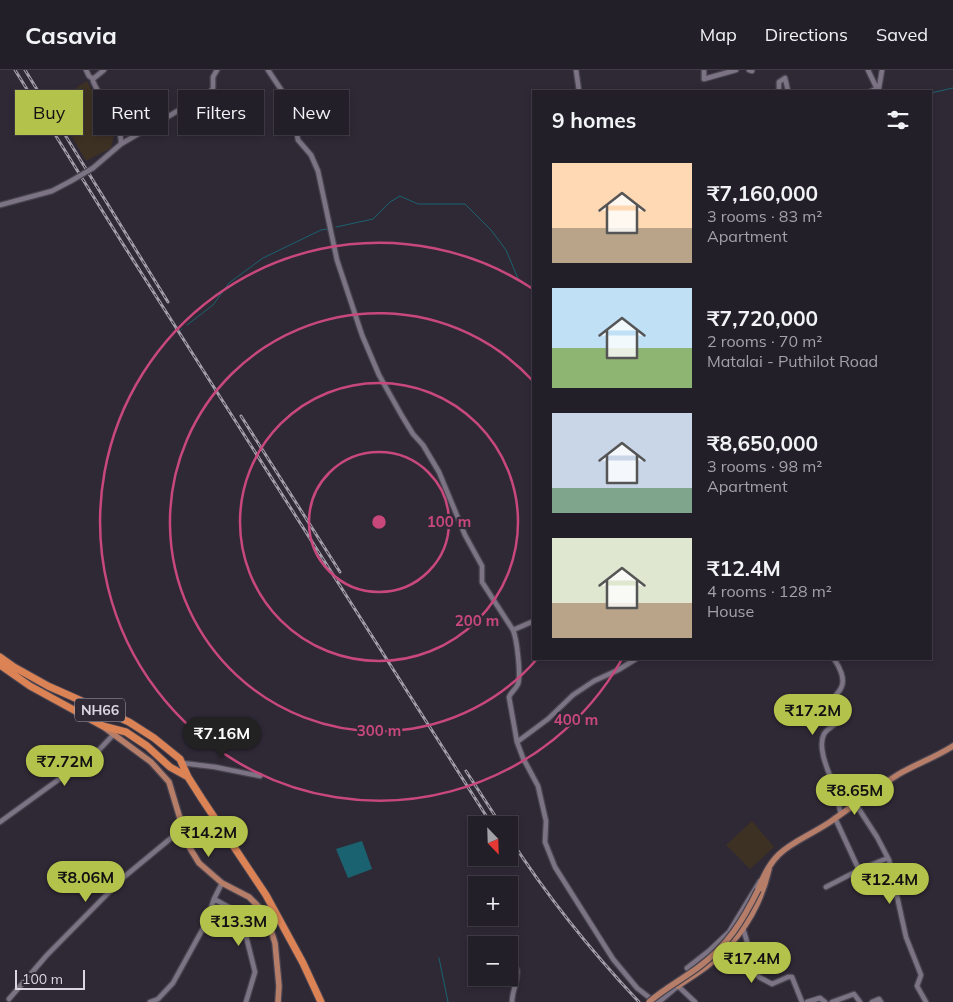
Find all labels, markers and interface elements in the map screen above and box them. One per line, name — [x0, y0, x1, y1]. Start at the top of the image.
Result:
text: Casavia — [25, 20, 117, 50]
text: Map — [700, 23, 737, 46]
text: Directions — [765, 23, 848, 46]
text: Saved — [876, 23, 928, 46]
chip: Buy — [15, 90, 83, 135]
chip: Rent — [93, 90, 168, 135]
chip: Filters — [178, 90, 264, 135]
chip: New — [274, 90, 349, 135]
icon: filters — [884, 106, 912, 134]
text: 9 homes — [552, 107, 636, 133]
text: ₹7,160,000 — [707, 180, 818, 206]
icon: home — [592, 183, 652, 243]
text: 3 rooms · 83 m² — [707, 206, 822, 226]
text: Apartment — [707, 226, 788, 246]
text: ₹7,720,000 — [707, 305, 818, 331]
icon: home — [592, 308, 652, 368]
text: 2 rooms · 70 m² — [707, 331, 822, 351]
text: Matalai - Puthilot Road — [707, 351, 878, 371]
text: ₹8,650,000 — [707, 430, 818, 456]
icon: home — [592, 433, 652, 493]
text: 3 rooms · 98 m² — [707, 456, 822, 476]
text: Apartment — [707, 476, 788, 496]
text: 100 m — [427, 512, 471, 531]
centre of rings — [370, 513, 388, 531]
text: ₹12.4M — [707, 555, 781, 581]
icon: home — [592, 558, 652, 618]
text: 4 rooms · 128 m² — [707, 581, 832, 601]
text: House — [707, 601, 754, 621]
text: 200 m — [455, 611, 499, 630]
pin: ₹17.2M — [772, 694, 854, 736]
road number: NH66 — [75, 698, 125, 722]
text: ₹17.2M — [785, 700, 841, 720]
text: 400 m — [554, 710, 598, 729]
pin: ₹7.16M — [181, 716, 263, 759]
text: 300 m — [357, 721, 401, 740]
text: ₹7.16M — [194, 723, 250, 743]
pin: ₹7.72M — [24, 744, 106, 787]
text: ₹7.72M — [37, 751, 93, 771]
pin: ₹8.65M — [814, 774, 896, 816]
text: ₹8.65M — [827, 780, 883, 800]
pin: ₹14.2M — [168, 816, 250, 858]
north arrow — [468, 816, 518, 866]
map controls — [468, 816, 518, 986]
text: ₹14.2M — [181, 822, 237, 842]
pin: ₹8.06M — [45, 860, 127, 903]
pin: ₹12.4M — [849, 862, 931, 905]
text: ₹8.06M — [58, 867, 114, 887]
text: ₹12.4M — [862, 869, 918, 889]
button: + — [468, 876, 518, 926]
pin: ₹13.3M — [198, 904, 280, 947]
text: ₹13.3M — [211, 911, 267, 931]
button: − — [468, 936, 518, 986]
pin: ₹17.4M — [711, 942, 793, 984]
text: ₹17.4M — [724, 948, 780, 968]
scale bar — [15, 967, 85, 990]
text: 100 m — [22, 970, 63, 988]

